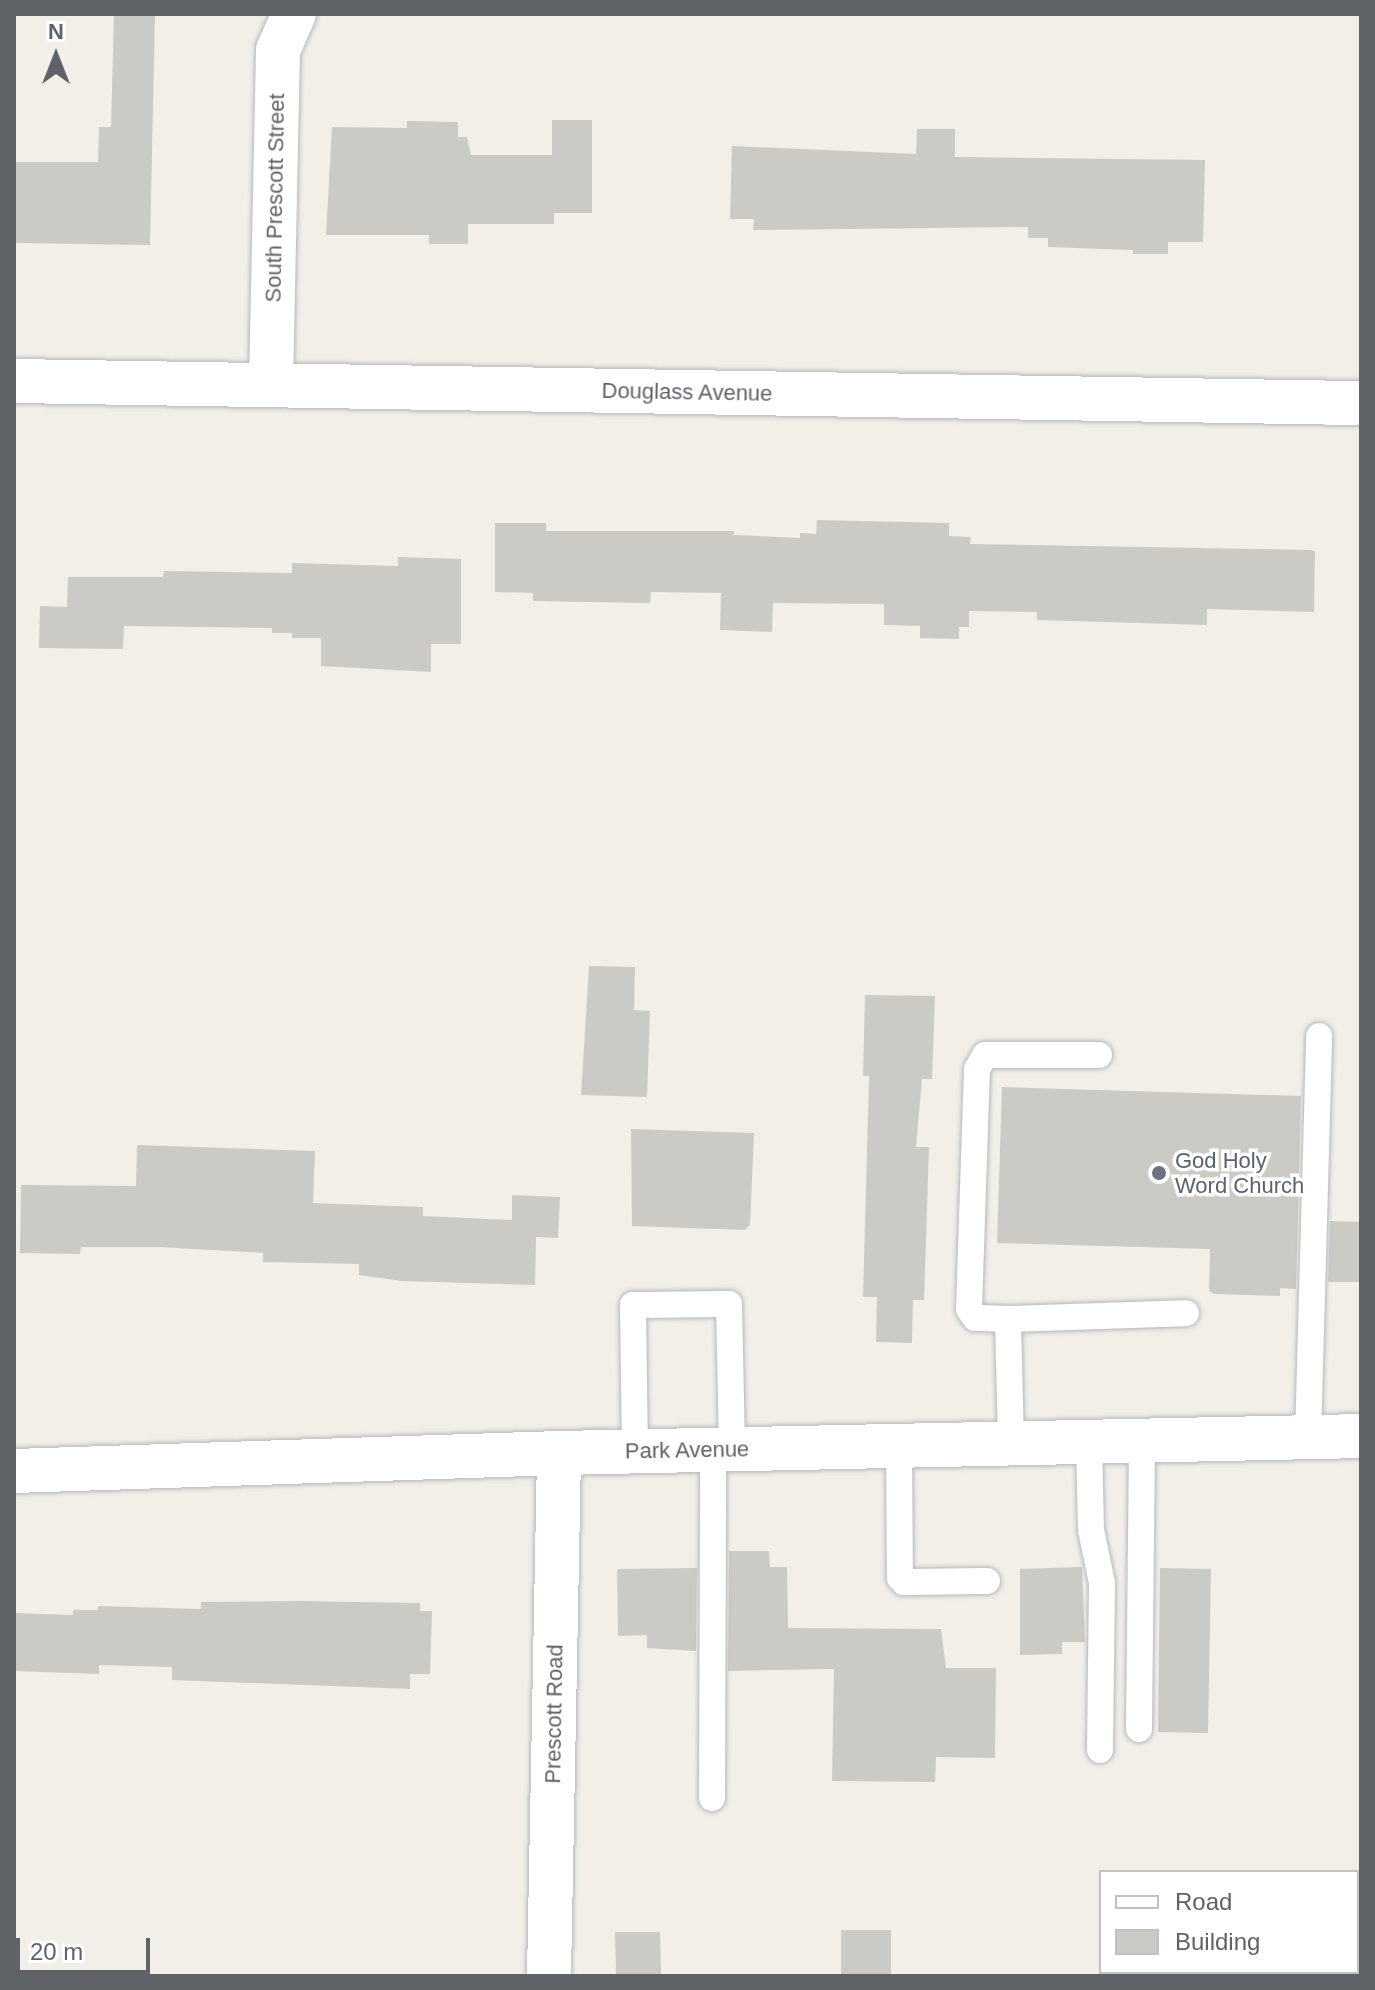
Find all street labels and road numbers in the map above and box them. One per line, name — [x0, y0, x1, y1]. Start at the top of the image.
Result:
street label: South Prescott Street — [260, 93, 290, 303]
street label: Douglass Avenue — [601, 377, 773, 407]
street label: Park Avenue — [624, 1436, 750, 1464]
street label: Prescott Road — [540, 1644, 568, 1784]

